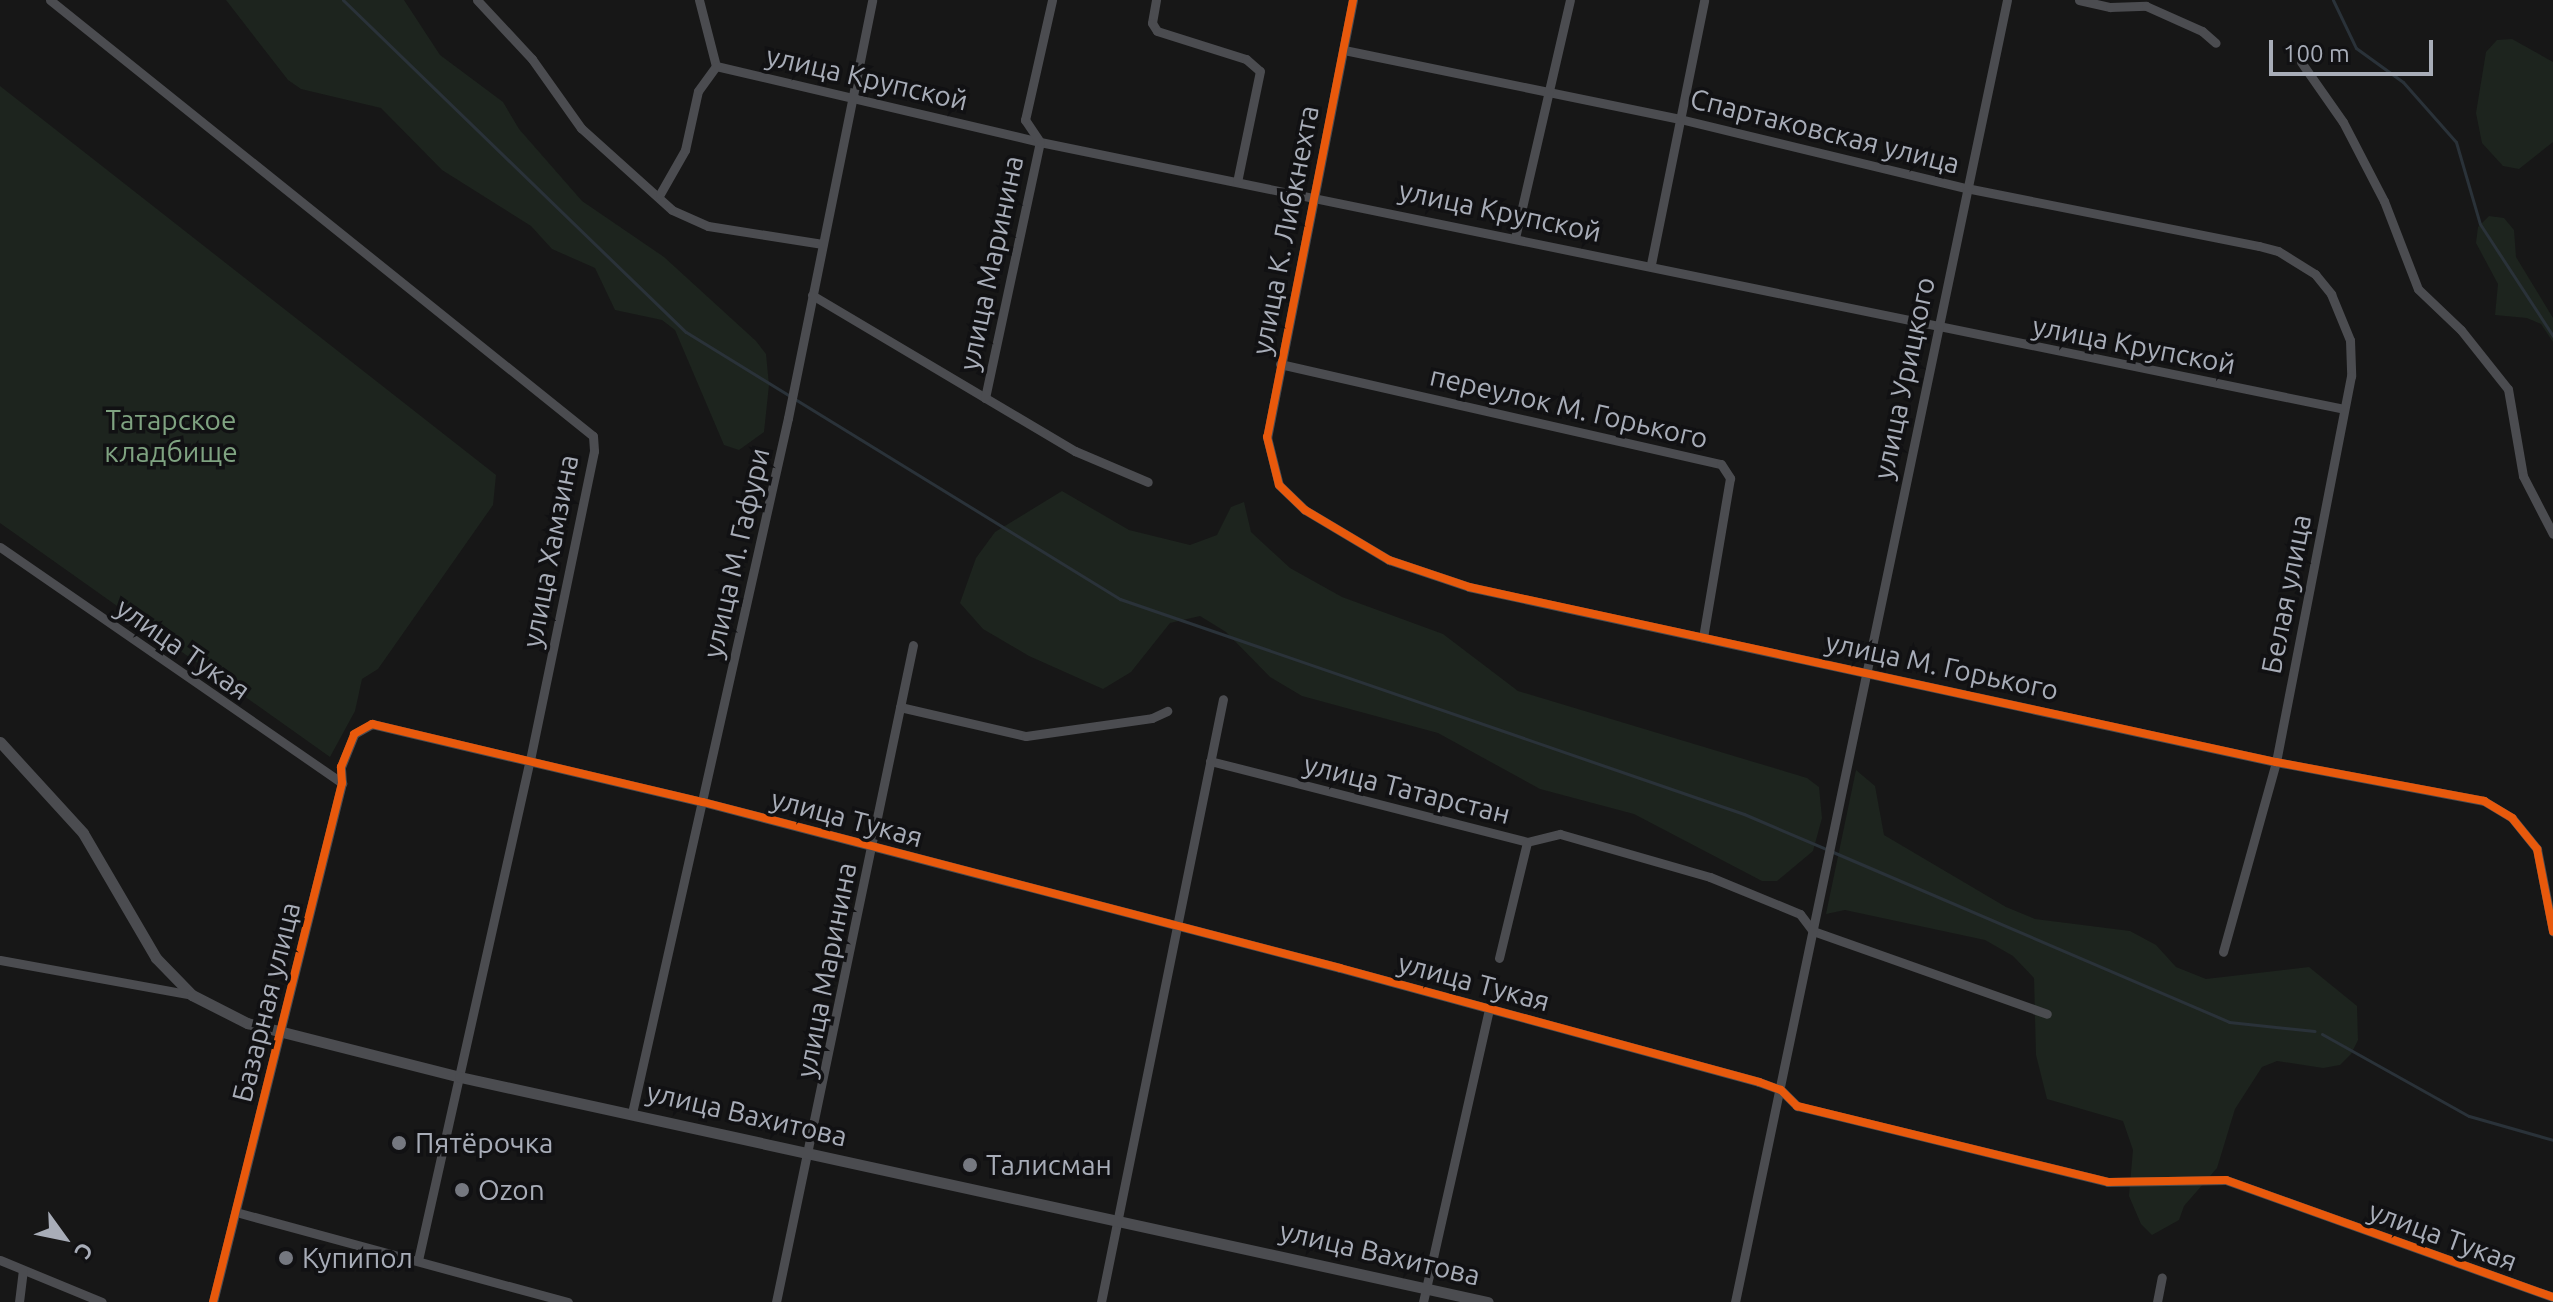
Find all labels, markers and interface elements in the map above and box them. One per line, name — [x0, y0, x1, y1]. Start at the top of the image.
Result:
scale bar — [2273, 24, 2437, 74]
street label: улица Крупской — [763, 38, 971, 118]
text: 100 m — [2283, 40, 2350, 67]
street label: Спартаковская улица — [1687, 81, 1963, 181]
street label: улица К. Либкнехта — [1244, 102, 1326, 358]
street label: улица Маринина — [952, 153, 1030, 373]
street label: улица Крупской — [1396, 173, 1604, 249]
street label: улица Урицкого — [1866, 274, 1942, 482]
street label: улица Крупской — [2030, 309, 2238, 381]
street label: переулок М. Горького — [1427, 359, 1711, 455]
park label: Татарское кладбище — [104, 403, 238, 469]
street label: улица М. Гафури — [695, 445, 777, 661]
street label: улица Хамзина — [515, 452, 585, 650]
street label: Белая улица — [2254, 511, 2318, 677]
street label: улица Тукая — [110, 591, 256, 707]
street label: улица М. Горького — [1822, 625, 2062, 707]
street label: улица Татарстан — [1300, 747, 1514, 831]
street label: улица Тукая — [767, 782, 927, 854]
street label: улица Маринина — [789, 860, 863, 1080]
street label: Базарная улица — [225, 899, 307, 1105]
street label: улица Тукая — [1394, 946, 1554, 1018]
street label: улица Вахитова — [644, 1075, 850, 1153]
place label: Пятёрочка — [415, 1126, 553, 1160]
marker: Пятёрочка — [390, 1134, 408, 1152]
place label: Талисман — [986, 1148, 1112, 1182]
marker: Талисман — [961, 1156, 979, 1174]
place label: Ozon — [478, 1173, 545, 1207]
marker: Ozon — [453, 1181, 471, 1199]
street label: улица Тукая — [2364, 1194, 2522, 1278]
north arrow — [24, 1198, 104, 1278]
street label: улица Вахитова — [1277, 1214, 1483, 1292]
text: С — [70, 1239, 99, 1264]
place label: Купипол — [302, 1241, 413, 1275]
marker: Купипол — [277, 1249, 295, 1267]

